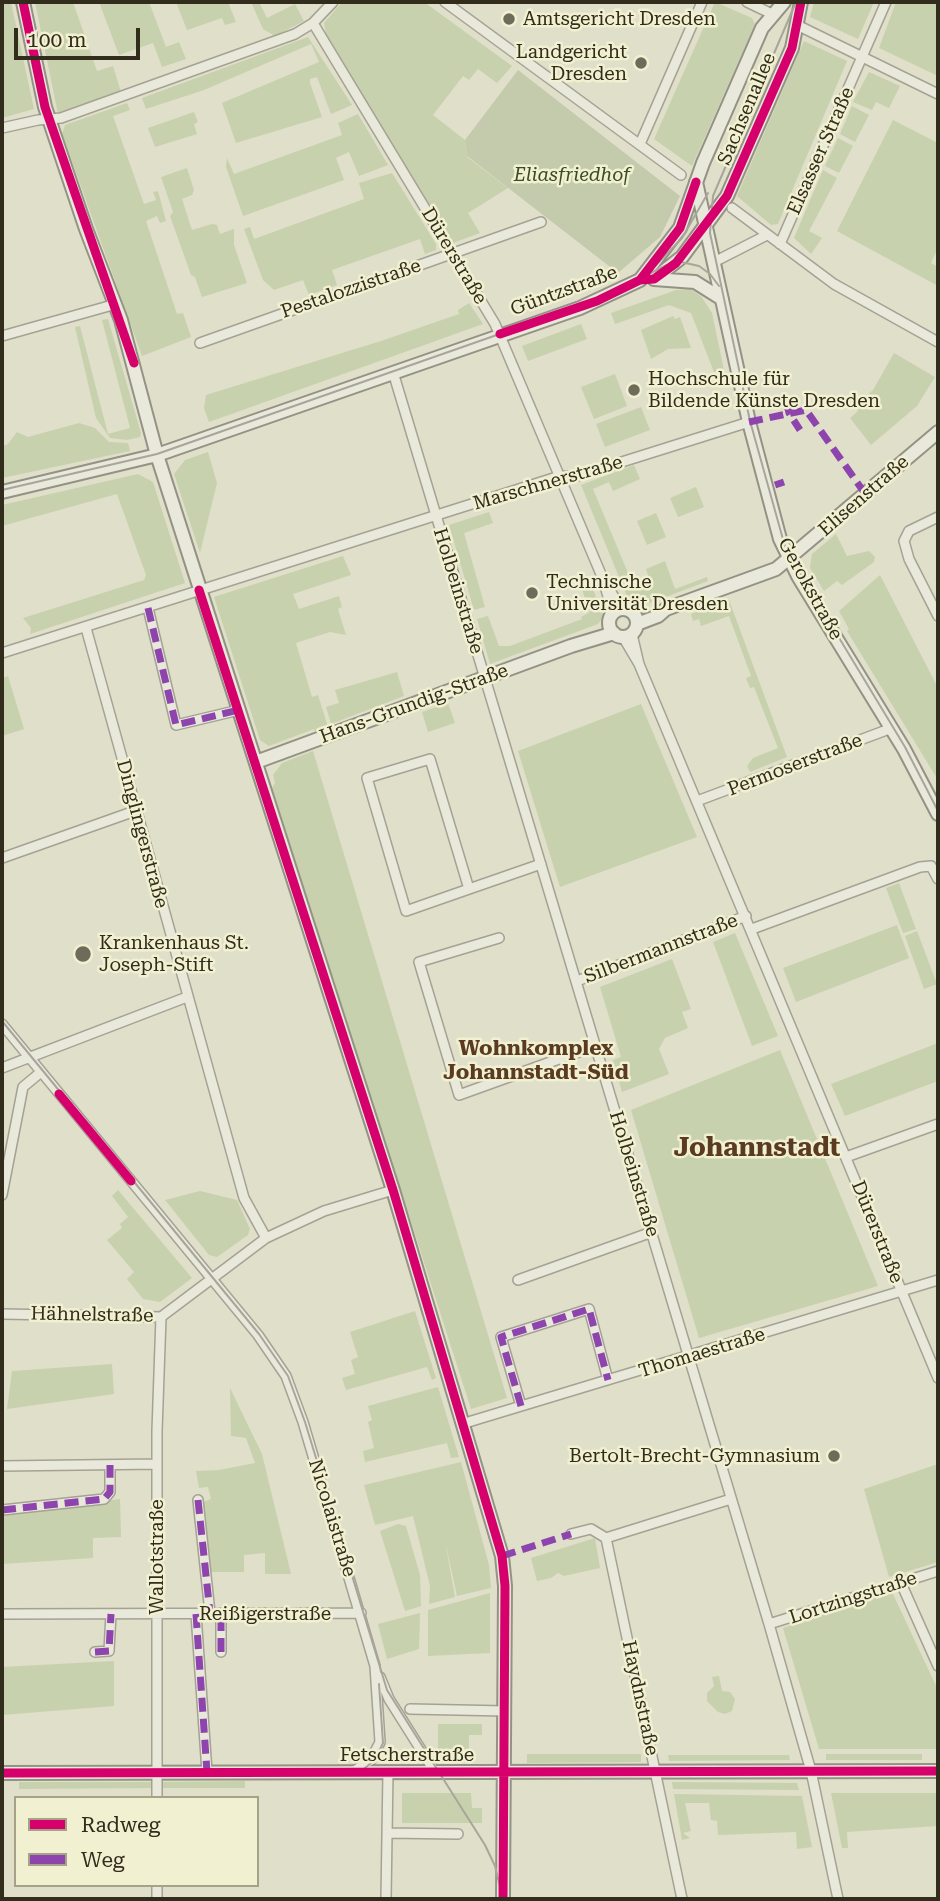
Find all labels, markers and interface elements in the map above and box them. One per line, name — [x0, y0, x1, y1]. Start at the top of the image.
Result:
place label: Amtsgericht Dresden — [523, 8, 716, 30]
marker: Amtsgericht Dresden — [501, 11, 517, 27]
scale bar — [18, 14, 144, 58]
text: 100 m — [27, 28, 87, 52]
place label: Landgericht Dresden — [516, 41, 627, 85]
street label: Sachsenallee — [713, 50, 781, 168]
marker: Landgericht Dresden — [633, 55, 649, 71]
street label: Elsasser Straße — [783, 84, 859, 218]
park label: Eliasfriedhof — [514, 164, 630, 186]
street label: Dürerstraße — [416, 204, 492, 308]
street label: Pestalozzistraße — [278, 254, 424, 324]
street label: Güntzstraße — [507, 261, 621, 321]
place label: Hochschule für Bildende Künste Dresden — [648, 368, 880, 412]
marker: Hochschule für Bildende Künste Dresden — [626, 382, 642, 398]
street label: Marschnerstraße — [471, 451, 625, 515]
street label: Elisenstraße — [814, 451, 914, 541]
street label: Holbeinstraße — [428, 525, 488, 657]
street label: Gerokstraße — [773, 534, 847, 644]
place label: Technische Universität Dresden — [546, 571, 729, 615]
marker: Technische Universität Dresden — [524, 585, 540, 601]
street label: Hans-Grundig-Straße — [317, 659, 511, 749]
street label: Permoserstraße — [724, 729, 866, 801]
street label: Dinglingerstraße — [111, 757, 173, 911]
street label: Silbermannstraße — [581, 909, 741, 989]
place label: Krankenhaus St. Joseph-Stift — [99, 932, 249, 976]
marker: Krankenhaus St. Joseph-Stift — [73, 944, 93, 964]
district label: Wohnkomplex Johannstadt-Süd — [443, 1036, 629, 1086]
street label: Holbeinstraße — [604, 1108, 664, 1240]
district label: Johannstadt — [674, 1132, 840, 1164]
street label: Dürerstraße — [846, 1177, 908, 1287]
street label: Hähnelstraße — [30, 1303, 154, 1327]
street label: Thomaestraße — [636, 1323, 768, 1383]
place label: Bertolt-Brecht-Gymnasium — [569, 1445, 820, 1467]
marker: Bertolt-Brecht-Gymnasium — [826, 1448, 842, 1464]
street label: Nicolaistraße — [303, 1456, 361, 1580]
street label: Wallotstraße — [146, 1499, 168, 1615]
street label: Lortzingstraße — [786, 1567, 920, 1629]
street label: Reißigerstraße — [199, 1603, 331, 1625]
street label: Haydnstraße — [617, 1638, 663, 1758]
street label: Fetscherstraße — [340, 1744, 474, 1766]
legend — [14, 1796, 259, 1887]
text: Radweg — [81, 1813, 160, 1837]
text: Weg — [81, 1848, 125, 1872]

